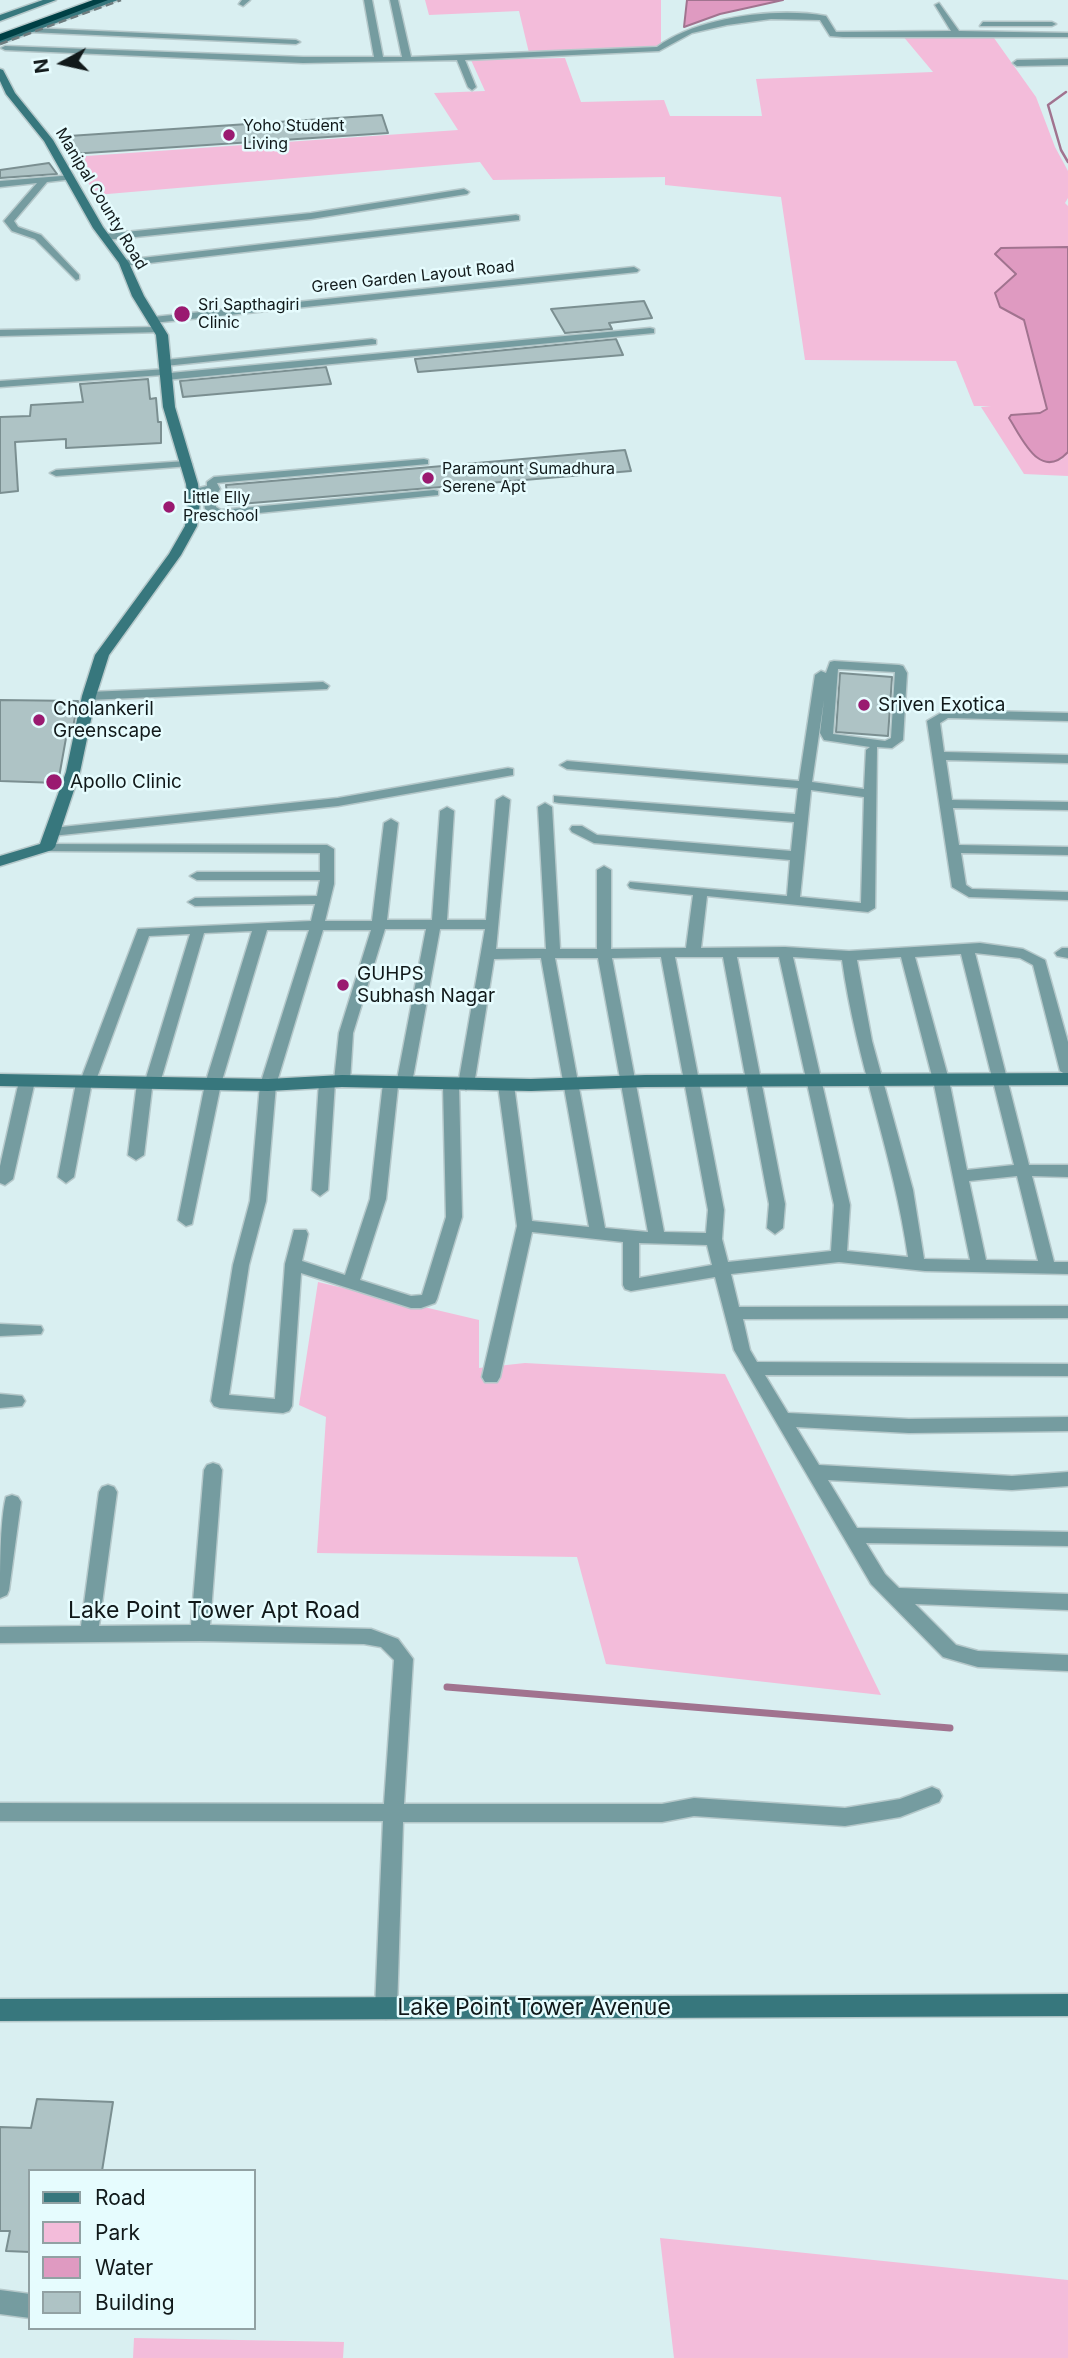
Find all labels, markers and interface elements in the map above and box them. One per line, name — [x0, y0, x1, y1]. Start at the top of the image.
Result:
north arrow — [28, 28, 98, 98]
text: N — [29, 57, 54, 75]
place label: Yoho Student Living — [243, 116, 345, 154]
street label: Manipal County Road — [51, 125, 151, 273]
marker: Yoho Student Living — [221, 127, 237, 143]
street label: Green Garden Layout Road — [311, 257, 515, 297]
place label: Sri Sapthagiri Clinic — [198, 295, 299, 333]
marker: Sri Sapthagiri Clinic — [172, 304, 192, 324]
place label: Paramount Sumadhura Serene Apt — [442, 459, 615, 497]
marker: Paramount Sumadhura Serene Apt — [420, 470, 436, 486]
place label: Little Elly Preschool — [183, 488, 258, 526]
marker: Little Elly Preschool — [161, 499, 177, 515]
place label: Sriven Exotica — [878, 694, 1005, 716]
marker: Sriven Exotica — [856, 697, 872, 713]
place label: Cholankeril Greenscape — [53, 698, 162, 742]
marker: Cholankeril Greenscape — [31, 712, 47, 728]
place label: Apollo Clinic — [70, 771, 182, 793]
marker: Apollo Clinic — [44, 772, 64, 792]
place label: GUHPS Subhash Nagar — [357, 963, 495, 1007]
marker: GUHPS Subhash Nagar — [335, 977, 351, 993]
street label: Lake Point Tower Apt Road — [68, 1597, 360, 1625]
street label: Lake Point Tower Avenue — [397, 1994, 671, 2022]
legend — [28, 2169, 256, 2330]
text: Road — [95, 2185, 146, 2210]
text: Park — [95, 2220, 140, 2245]
text: Water — [95, 2255, 153, 2280]
text: Building — [95, 2290, 175, 2315]

